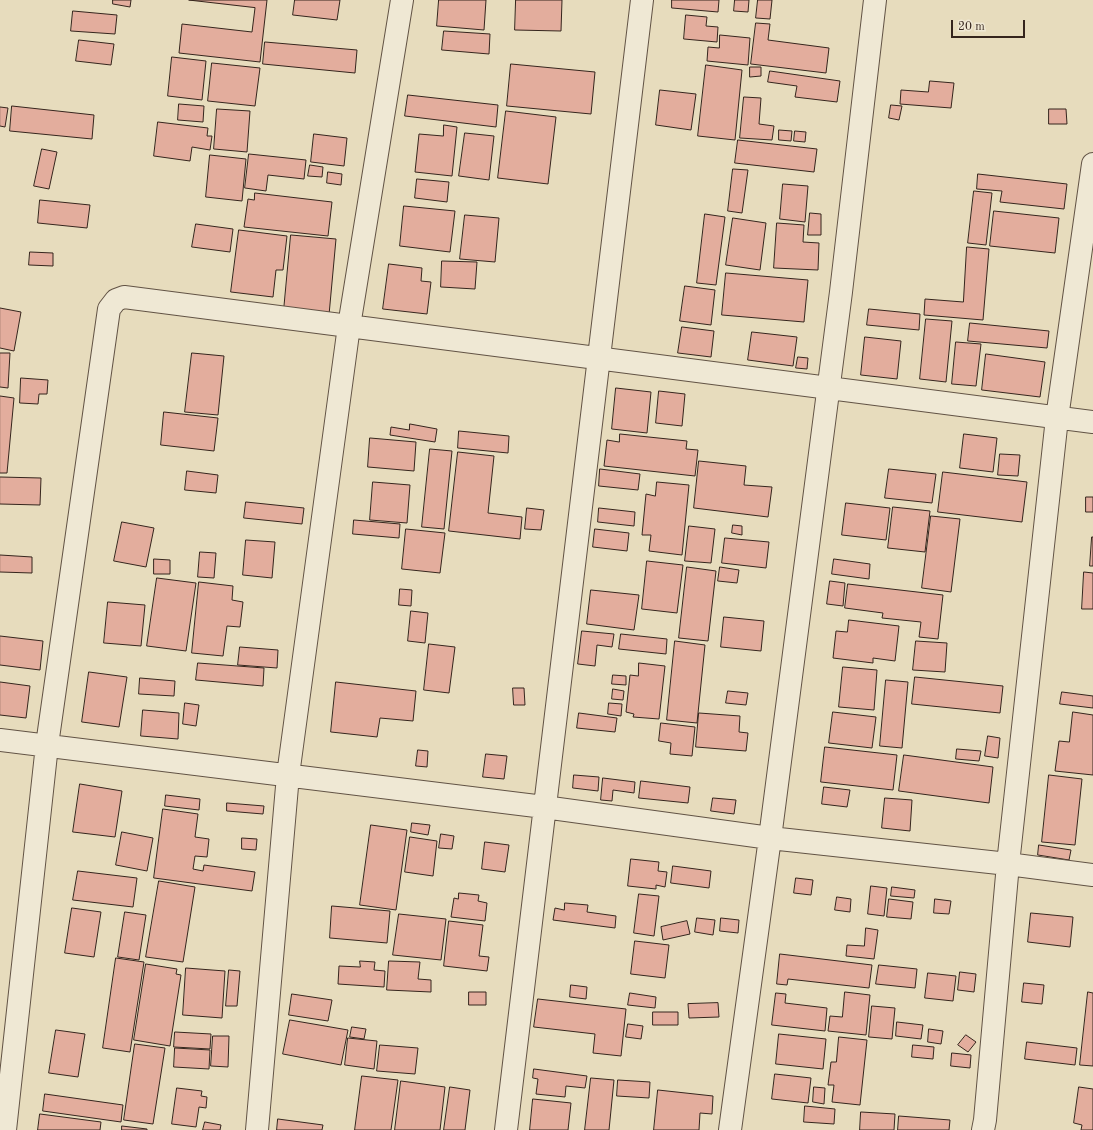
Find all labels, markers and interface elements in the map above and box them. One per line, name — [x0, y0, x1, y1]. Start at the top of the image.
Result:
scale bar — [953, 12, 1027, 38]
text: 20 m — [958, 21, 985, 33]

